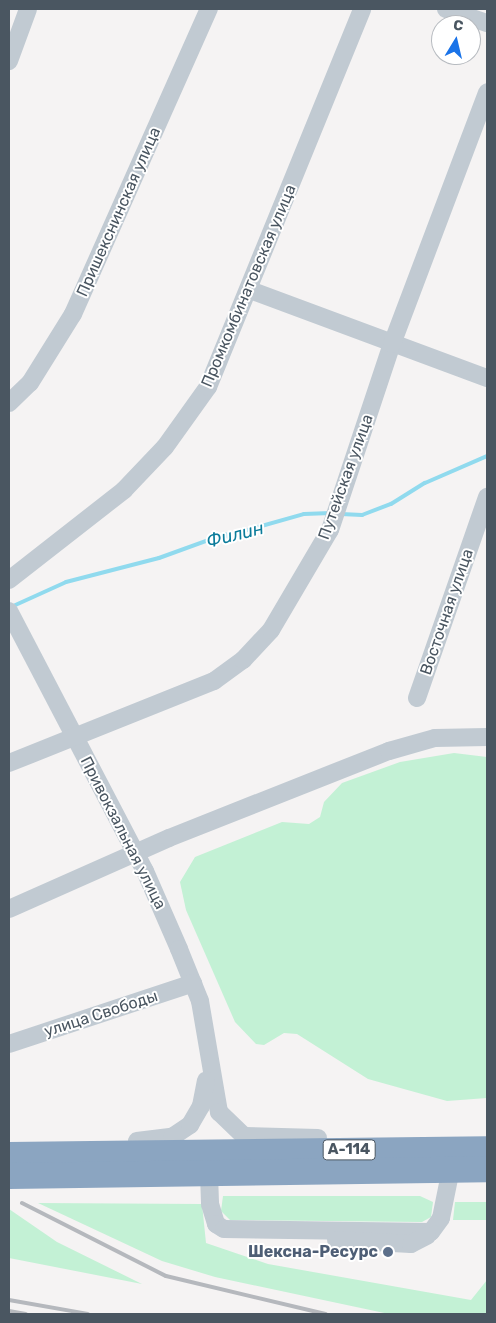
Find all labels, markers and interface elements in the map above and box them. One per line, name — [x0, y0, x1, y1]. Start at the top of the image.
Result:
north arrow — [431, 15, 481, 65]
text: С — [452, 17, 464, 35]
street label: Пришекснинская улица — [73, 124, 165, 300]
street label: Промкомбинатовская улица — [198, 182, 300, 390]
street label: Путейская улица — [314, 412, 378, 542]
water label: Филин — [204, 517, 266, 553]
street label: Восточная улица — [416, 546, 478, 678]
street label: Привокзальная улица — [76, 753, 170, 913]
street label: улица Свободы — [42, 987, 160, 1041]
road number: А-114 — [322, 1138, 376, 1162]
place label: Шексна-Ресурс — [248, 1242, 378, 1262]
marker: Шексна-Ресурс — [382, 1246, 394, 1258]

